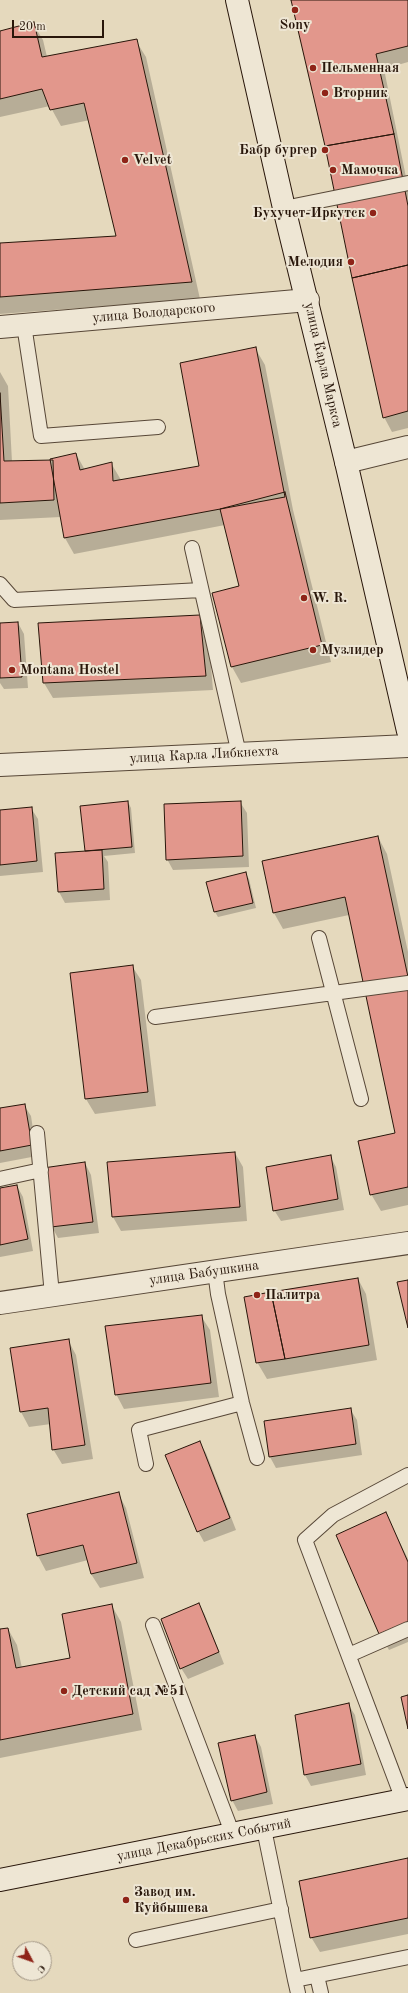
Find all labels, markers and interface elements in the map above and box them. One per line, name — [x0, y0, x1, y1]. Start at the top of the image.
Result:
marker: Sony — [290, 5, 300, 15]
scale bar — [14, 12, 106, 38]
place label: Sony — [280, 17, 310, 33]
text: 20 m — [19, 21, 46, 33]
place label: Пельменная — [321, 60, 399, 76]
marker: Пельменная — [308, 63, 318, 73]
place label: Вторник — [333, 85, 388, 101]
marker: Вторник — [320, 88, 330, 98]
place label: Бабр бургер — [239, 142, 317, 158]
marker: Бабр бургер — [320, 145, 330, 155]
place label: Velvet — [133, 152, 172, 168]
marker: Velvet — [120, 155, 130, 165]
place label: Мамочка — [341, 162, 398, 178]
marker: Мамочка — [328, 165, 338, 175]
place label: Бухучет-Иркутск — [253, 205, 365, 221]
marker: Бухучет-Иркутск — [368, 208, 378, 218]
place label: Мелодия — [287, 254, 343, 270]
marker: Мелодия — [346, 257, 356, 267]
street label: улица Володарского — [92, 299, 216, 327]
street label: улица Карла Маркса — [300, 301, 346, 429]
place label: W. R. — [312, 590, 347, 606]
marker: W. R. — [299, 593, 309, 603]
place label: Музлидер — [321, 642, 384, 658]
marker: Музлидер — [308, 645, 318, 655]
place label: Montana Hostel — [20, 662, 119, 678]
marker: Montana Hostel — [7, 665, 17, 675]
street label: улица Карла Либкнехта — [129, 743, 279, 767]
street label: улица Бабушкина — [148, 1257, 260, 1289]
place label: Палитра — [265, 1287, 320, 1303]
marker: Палитра — [252, 1290, 262, 1300]
place label: Детский сад №51 — [72, 1683, 186, 1699]
marker: Детский сад №51 — [59, 1686, 69, 1696]
street label: улица Декабрьских Событий — [115, 1815, 293, 1865]
place label: Завод им. Куйбышева — [134, 1884, 208, 1916]
marker: Завод им. Куйбышева — [121, 1895, 131, 1905]
north arrow — [12, 1941, 52, 1981]
text: С — [34, 1962, 47, 1975]

